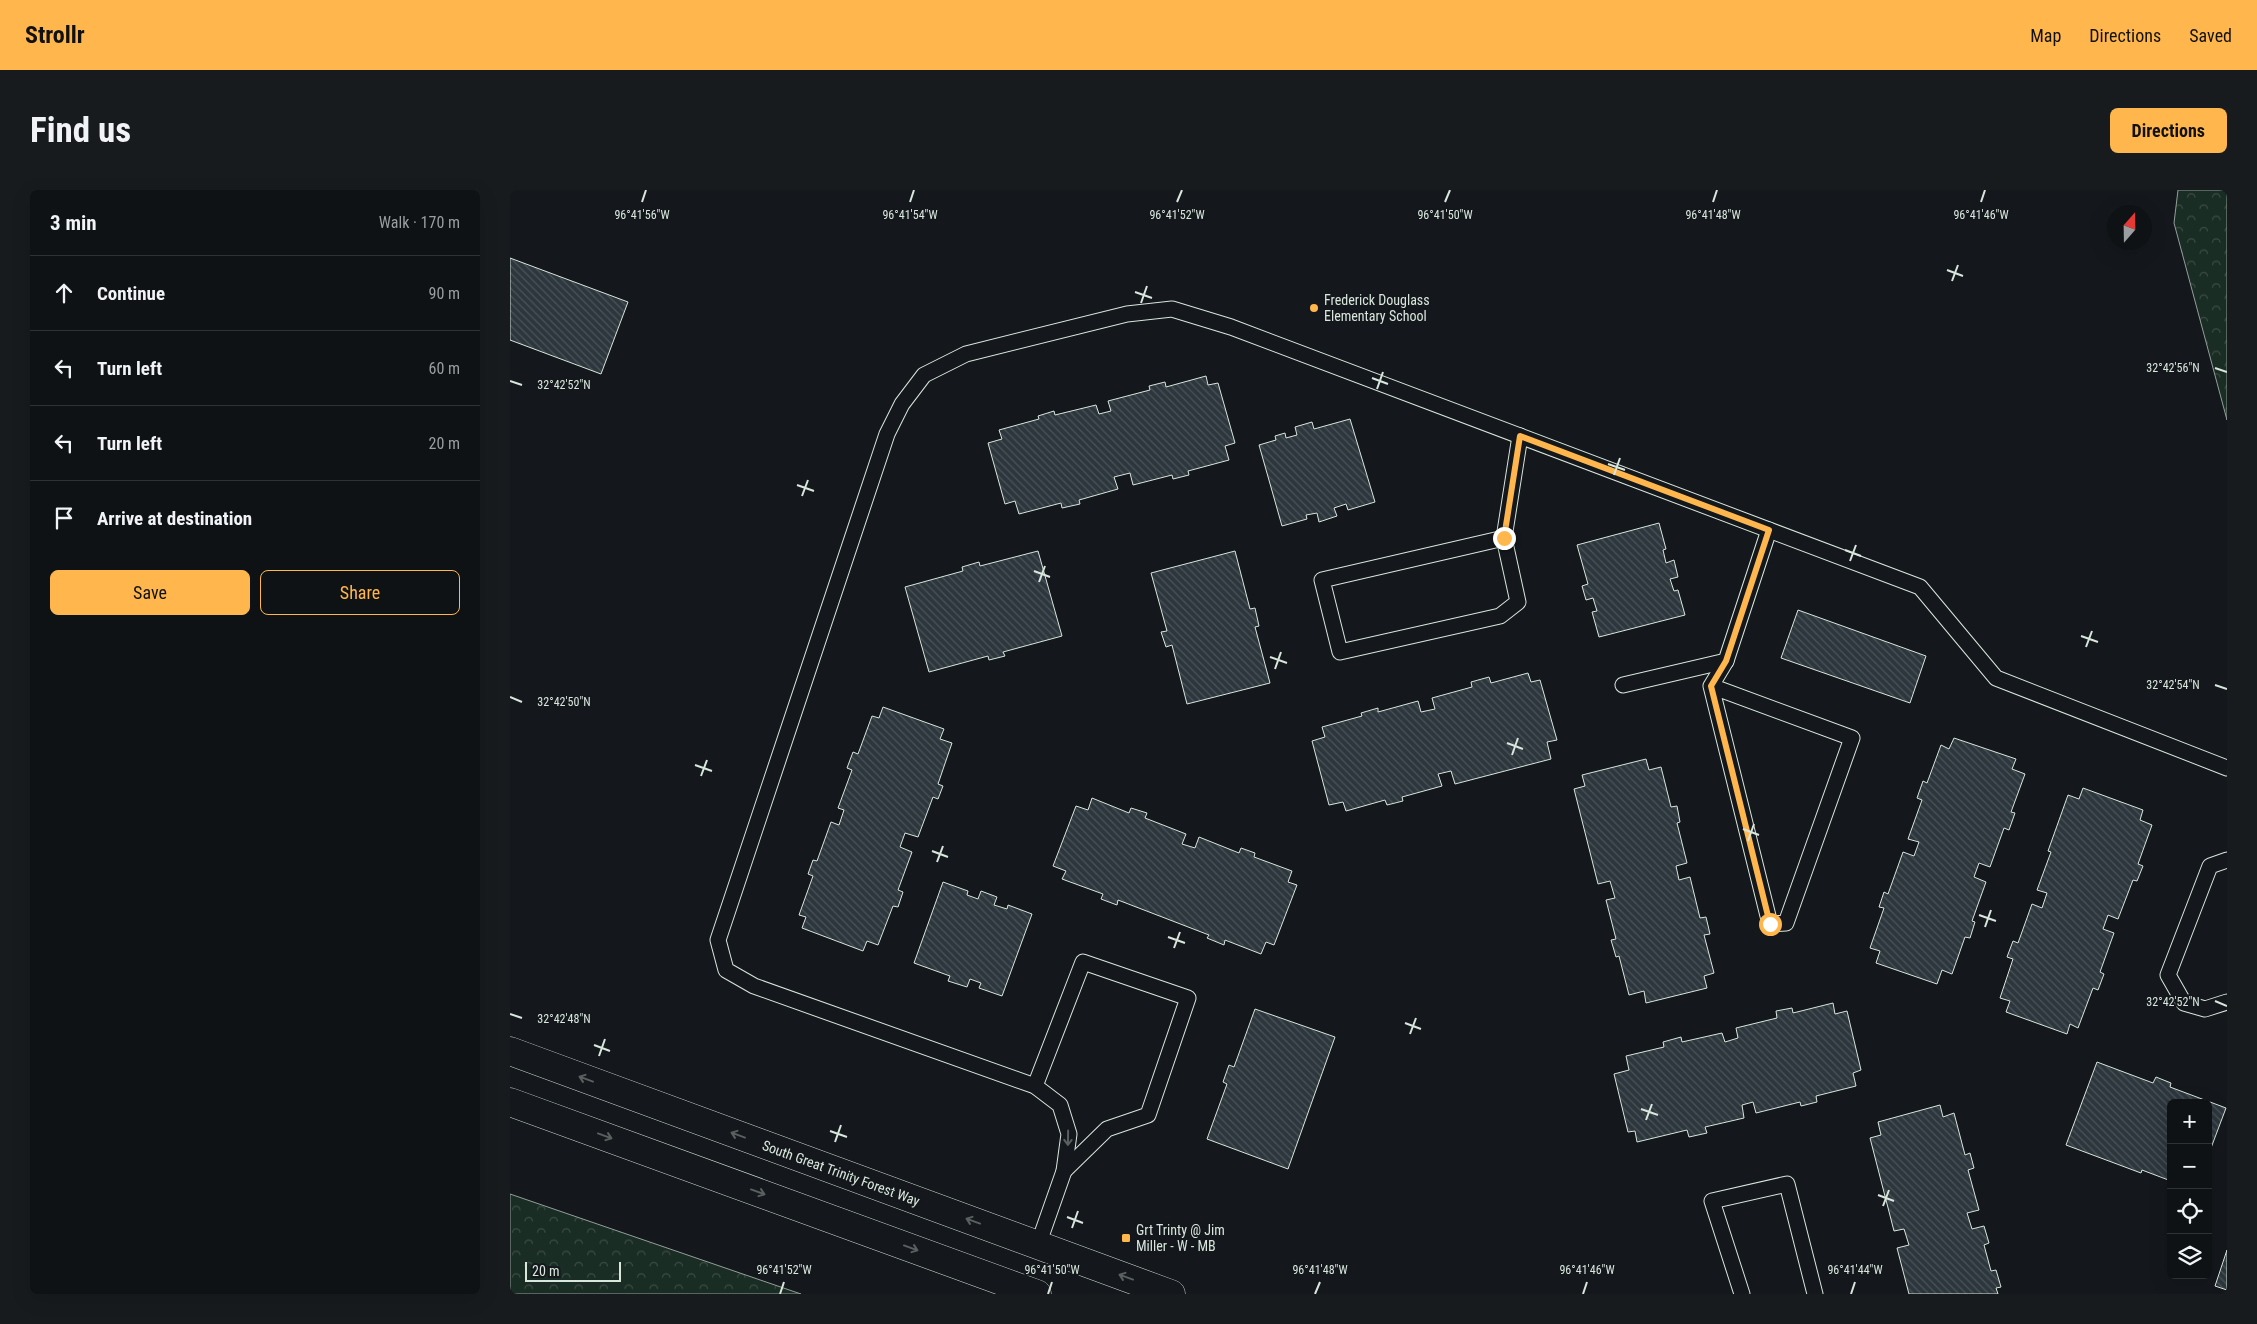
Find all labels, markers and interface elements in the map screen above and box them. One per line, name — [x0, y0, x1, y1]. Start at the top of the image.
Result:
text: Strollr — [25, 21, 85, 49]
text: Map — [2030, 25, 2061, 46]
text: Directions — [2089, 25, 2161, 46]
text: Saved — [2189, 25, 2232, 46]
button: Directions — [2110, 108, 2227, 153]
text: Find us — [30, 110, 131, 151]
north arrow — [2107, 205, 2152, 250]
text: 96°41'56"W — [614, 208, 670, 222]
text: 96°41'54"W — [882, 208, 938, 222]
text: 96°41'52"W — [1149, 208, 1205, 222]
text: 96°41'50"W — [1417, 208, 1473, 222]
text: 96°41'48"W — [1685, 208, 1741, 222]
text: 96°41'46"W — [1953, 208, 2009, 222]
text: 3 min — [50, 211, 97, 235]
text: Walk · 170 m — [379, 213, 460, 232]
icon: ahead — [50, 279, 78, 307]
text: Continue — [97, 282, 165, 305]
text: 90 m — [428, 284, 460, 303]
place label: Frederick Douglass Elementary School — [1324, 292, 1430, 324]
marker: Frederick Douglass Elementary School — [1308, 302, 1320, 314]
icon: left — [50, 354, 78, 382]
text: Turn left — [97, 357, 162, 380]
text: 60 m — [428, 359, 460, 378]
text: 32°42'56"N — [2146, 361, 2200, 375]
text: 32°42'52"N — [537, 378, 591, 392]
icon: left — [50, 429, 78, 457]
text: Turn left — [97, 432, 162, 455]
text: 20 m — [428, 434, 460, 453]
icon: arrive — [50, 504, 78, 532]
text: Arrive at destination — [97, 507, 252, 530]
route end — [1493, 527, 1516, 550]
button: Save — [50, 570, 250, 615]
button: Share — [260, 570, 460, 615]
text: 32°42'54"N — [2146, 678, 2200, 692]
text: 32°42'50"N — [537, 695, 591, 709]
route start — [1759, 913, 1782, 936]
text: 32°42'52"N — [2146, 995, 2200, 1009]
text: 32°42'48"N — [537, 1012, 591, 1026]
one-way arrow — [579, 1074, 594, 1083]
map controls — [2167, 1099, 2212, 1279]
button: + — [2167, 1099, 2212, 1144]
one-way arrow — [1063, 1129, 1073, 1145]
one-way arrow — [731, 1130, 747, 1139]
one-way arrow — [597, 1132, 612, 1141]
street label: South Great Trinity Forest Way — [760, 1137, 922, 1209]
button: − — [2167, 1144, 2212, 1189]
one-way arrow — [750, 1188, 765, 1197]
button: locate — [2167, 1189, 2212, 1234]
one-way arrow — [966, 1216, 981, 1225]
place label: Grt Trinty @ Jim Miller - W - MB — [1136, 1222, 1225, 1254]
marker: Grt Trinty @ Jim Miller - W - MB — [1120, 1232, 1132, 1244]
button: layers — [2167, 1234, 2212, 1279]
one-way arrow — [902, 1244, 918, 1253]
scale bar — [525, 1259, 621, 1282]
text: 20 m — [532, 1263, 560, 1279]
text: 96°41'52"W — [756, 1263, 812, 1277]
text: 96°41'50"W — [1024, 1263, 1080, 1277]
text: 96°41'48"W — [1292, 1263, 1348, 1277]
text: 96°41'46"W — [1559, 1263, 1615, 1277]
text: 96°41'44"W — [1827, 1263, 1883, 1277]
one-way arrow — [1118, 1272, 1134, 1281]

